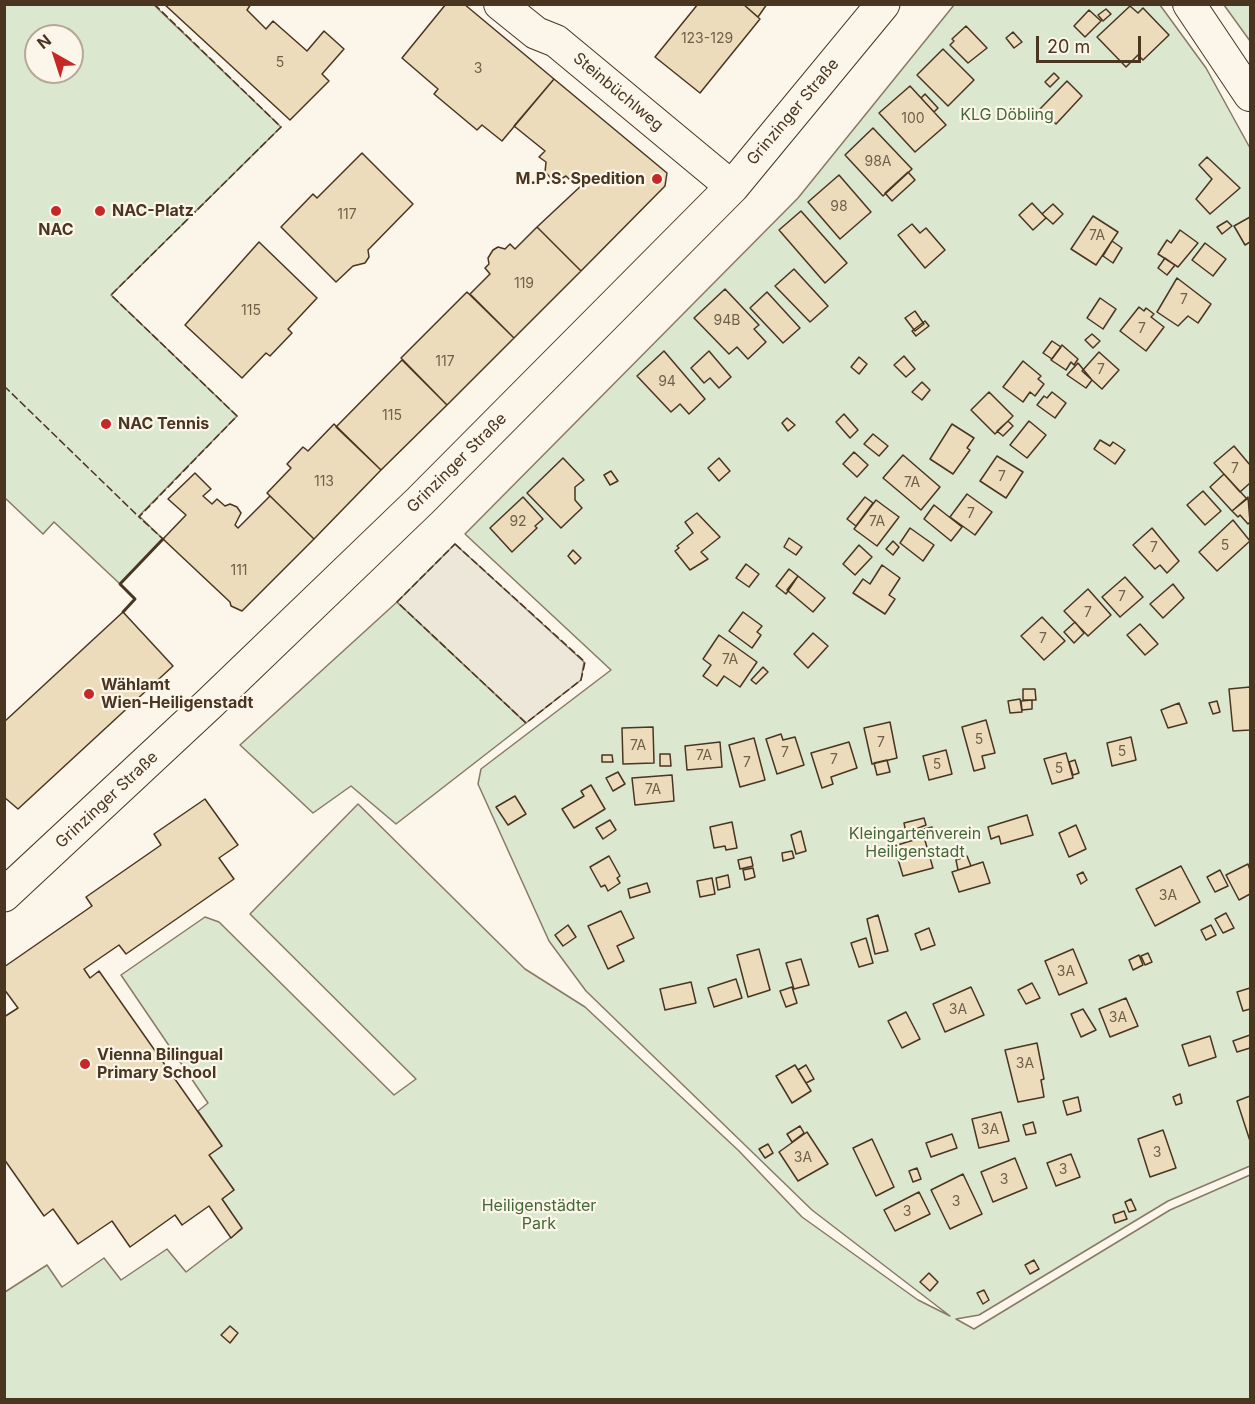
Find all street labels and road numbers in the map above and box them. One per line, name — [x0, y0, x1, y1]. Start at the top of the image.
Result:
street label: Steinbüchlweg — [569, 49, 667, 135]
street label: Grinzinger Straße — [743, 55, 843, 169]
street label: Grinzinger Straße — [403, 409, 511, 517]
street label: Grinzinger Straße — [52, 748, 162, 852]

